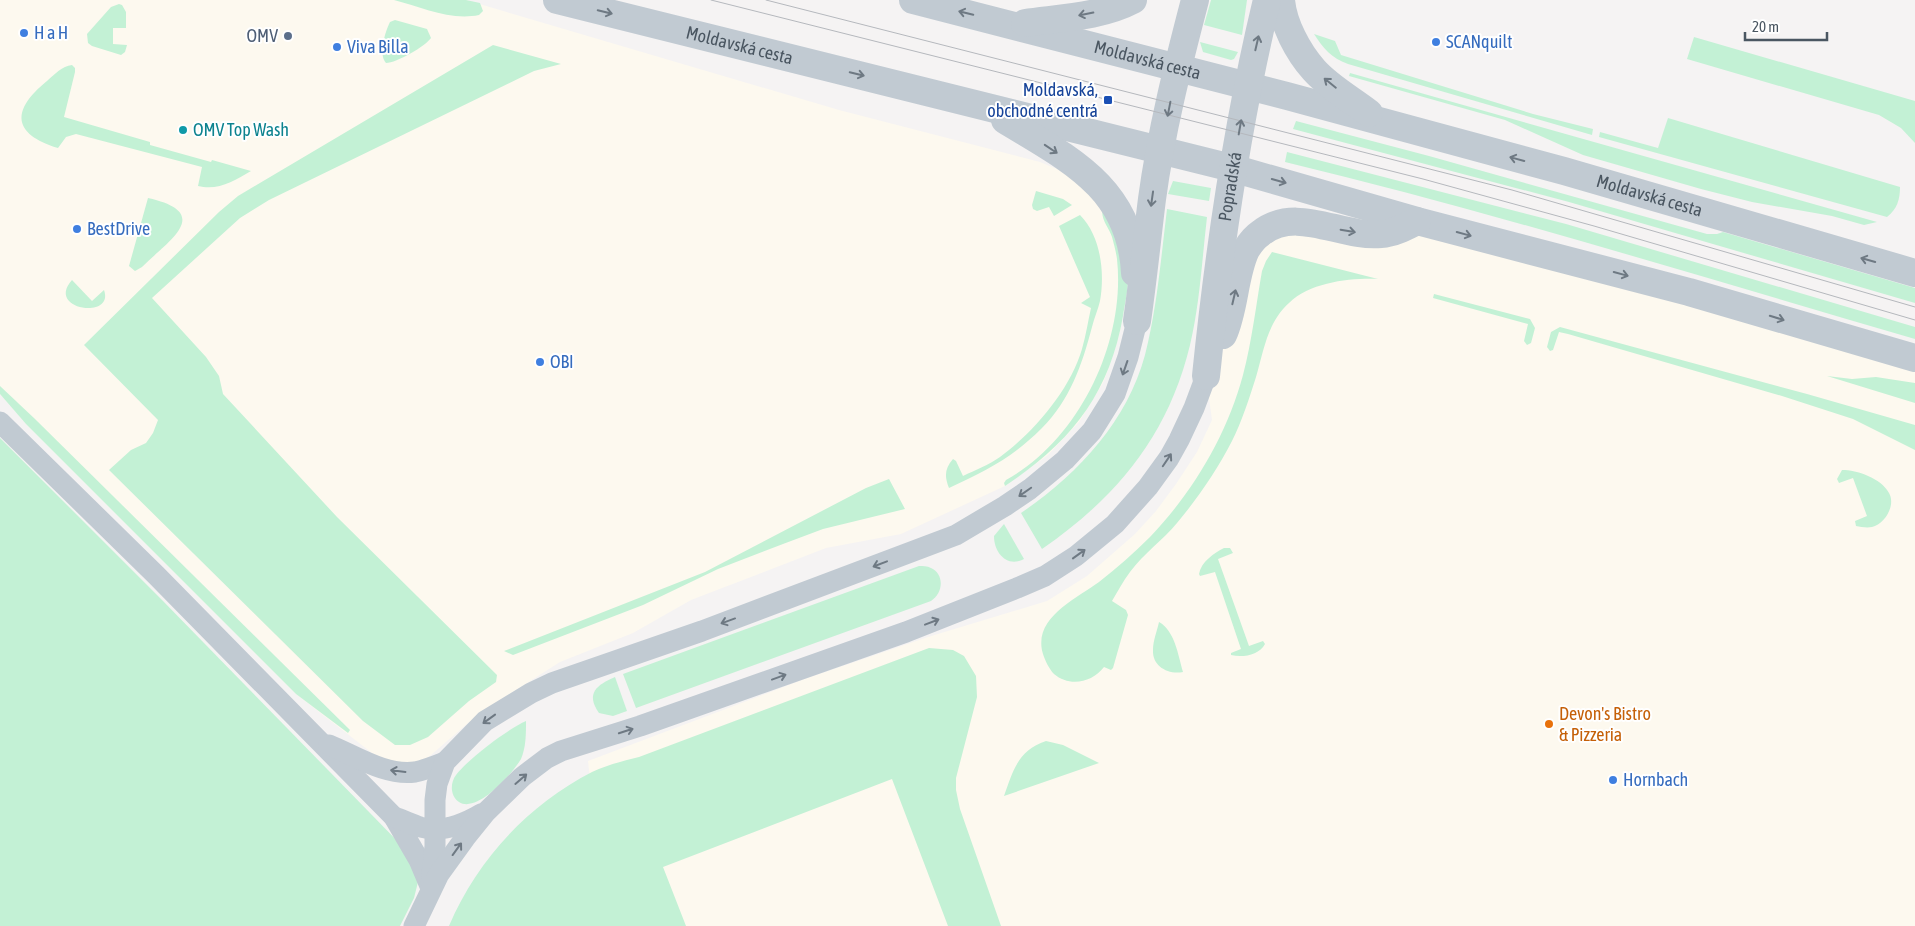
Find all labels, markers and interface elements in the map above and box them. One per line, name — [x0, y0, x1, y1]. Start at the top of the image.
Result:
one-way arrow — [596, 8, 612, 17]
one-way arrow — [959, 8, 975, 17]
one-way arrow — [1078, 9, 1094, 19]
scale bar — [1745, 10, 1828, 42]
text: 20 m — [1752, 18, 1779, 35]
place label: H a H — [34, 22, 68, 43]
street label: Moldavská cesta — [684, 22, 795, 68]
place label: OMV — [247, 25, 278, 46]
marker: H a H — [18, 27, 30, 39]
marker: OMV — [282, 30, 294, 42]
place label: SCANquilt — [1446, 31, 1512, 52]
place label: Viva Billa — [347, 36, 409, 57]
street label: Moldavská cesta — [1092, 36, 1203, 83]
one-way arrow — [1253, 36, 1262, 52]
marker: SCANquilt — [1430, 36, 1442, 48]
marker: Viva Billa — [331, 41, 343, 53]
one-way arrow — [848, 70, 864, 79]
one-way arrow — [1323, 77, 1336, 88]
place label: Moldavská, obchodné centrá — [987, 79, 1098, 121]
marker: Moldavská, obchodné centrá — [1102, 94, 1114, 106]
one-way arrow — [1164, 101, 1173, 117]
place label: OMV Top Wash — [193, 119, 289, 140]
one-way arrow — [1236, 120, 1246, 136]
marker: OMV Top Wash — [177, 124, 189, 136]
one-way arrow — [1044, 144, 1058, 154]
street label: Popradská — [1214, 150, 1246, 223]
one-way arrow — [1510, 154, 1526, 163]
street label: Moldavská cesta — [1594, 170, 1705, 221]
one-way arrow — [1270, 177, 1286, 187]
one-way arrow — [1147, 190, 1157, 206]
place label: BestDrive — [87, 218, 150, 239]
marker: BestDrive — [71, 223, 83, 235]
one-way arrow — [1340, 226, 1356, 236]
one-way arrow — [1455, 229, 1471, 239]
one-way arrow — [1861, 254, 1877, 264]
one-way arrow — [1613, 270, 1629, 280]
one-way arrow — [1230, 290, 1239, 306]
one-way arrow — [1769, 314, 1785, 324]
place label: OBI — [550, 351, 574, 372]
marker: OBI — [534, 356, 546, 368]
one-way arrow — [1119, 359, 1129, 375]
one-way arrow — [1161, 453, 1172, 467]
one-way arrow — [1018, 487, 1032, 497]
one-way arrow — [1072, 548, 1085, 559]
one-way arrow — [873, 559, 888, 569]
one-way arrow — [721, 617, 736, 626]
one-way arrow — [924, 617, 939, 626]
one-way arrow — [771, 672, 786, 681]
place label: Devon's Bistro & Pizzeria — [1559, 703, 1651, 745]
one-way arrow — [483, 714, 497, 724]
marker: Devon's Bistro & Pizzeria — [1543, 718, 1555, 730]
one-way arrow — [617, 726, 633, 735]
one-way arrow — [390, 766, 406, 776]
place label: Hornbach — [1623, 769, 1688, 790]
one-way arrow — [515, 773, 528, 784]
marker: Hornbach — [1607, 774, 1619, 786]
one-way arrow — [452, 842, 462, 856]

